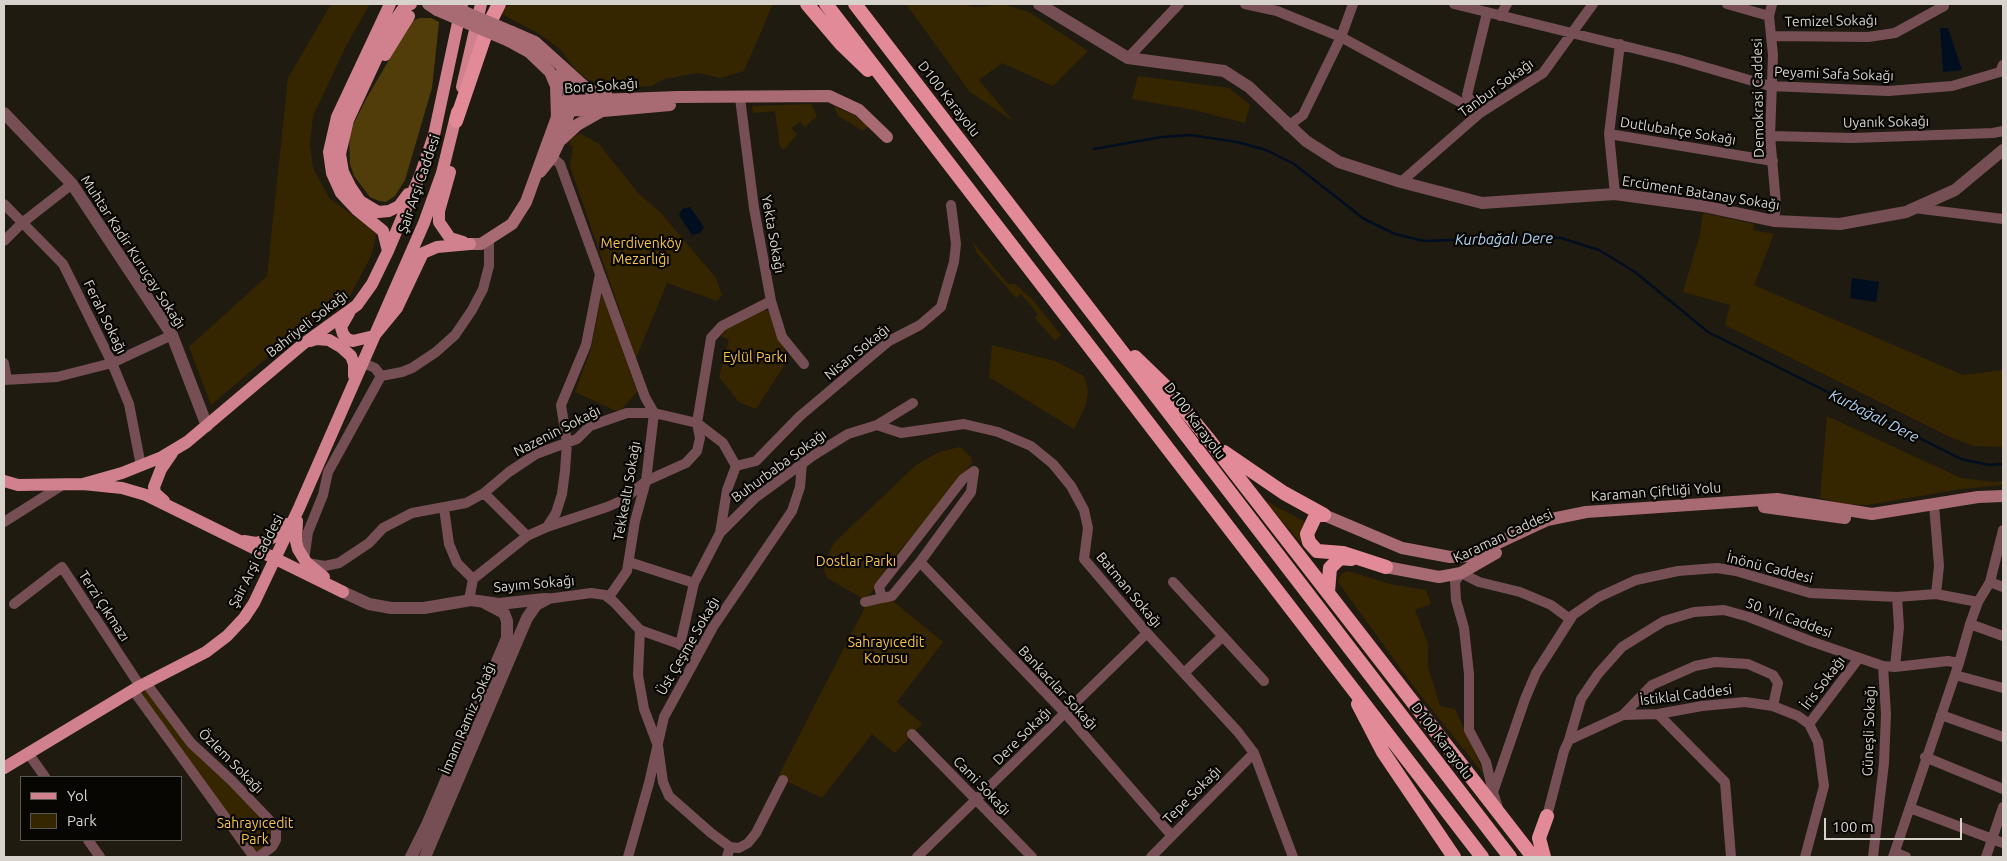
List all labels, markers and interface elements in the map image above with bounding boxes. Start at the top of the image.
street label: Temizel Sokağı [1785,12,1877,30]
street label: Demokrasi Caddesi [1749,38,1767,158]
street label: Tanbur Sokağı [1455,55,1537,121]
street label: D100 Karayolu [914,58,984,140]
street label: Peyami Safa Sokağı [1774,64,1894,84]
street label: Bora Sokağı [564,75,638,97]
street label: Uyanık Sokağı [1843,113,1929,131]
street label: Dutlubahçe Sokağı [1619,114,1737,148]
street label: Şair Arşi Caddesi [394,133,444,235]
street label: Muhtar Kadir Kuruçay Sokağı [77,172,189,332]
street label: Ercüment Batanay Sokağı [1621,172,1781,214]
street label: Yekta Sokağı [758,193,788,275]
water label: Kurbağalı Dere [1455,229,1553,249]
park label: Merdivenköy Mezarlığı [601,235,681,268]
street label: Ferah Sokağı [80,277,130,357]
street label: Bahriyeli Sokağı [263,287,351,361]
street label: Nisan Sokağı [821,321,893,383]
park label: Eylül Parkı [723,349,787,365]
street label: D100 Karayolu [1161,379,1229,463]
water label: Kurbağalı Dere [1826,386,1922,446]
street label: Nazenin Sokağı [511,402,603,460]
street label: Buhurbaba Sokağı [728,426,830,506]
street label: Tekkealtı Sokağı [610,440,644,542]
street label: Karaman Çiftliği Yolu [1590,479,1722,505]
street label: Karaman Caddesi [1450,506,1556,566]
street label: Şair Arşi Caddesi [225,511,287,611]
street label: Batman Sokağı [1093,549,1165,631]
street label: İnönü Caddesi [1725,549,1815,587]
park label: Dostlar Parkı [816,553,896,569]
street label: Terzi Çıkmazı [75,567,133,645]
street label: Sayım Sokağı [493,572,575,596]
street label: Üst Çeşme Sokağı [653,594,723,698]
street label: 50. Yıl Caddesi [1743,595,1835,641]
park label: Sahrayıcedit Korusu [848,634,924,666]
street label: Bankacılar Sokağı [1015,642,1101,734]
street label: İris Sokağı [1797,653,1849,713]
street label: İmam Ramiz Sokağı [437,659,499,777]
street label: İstiklal Caddesi [1639,681,1733,709]
street label: Güneşli Sokağı [1859,685,1879,777]
street label: D100 Karayolu [1408,699,1476,783]
street label: Dere Sokağı [990,704,1054,768]
street label: Özlem Sokağı [195,725,267,797]
street label: Cami Sokağı [950,753,1014,819]
street label: Tepe Sokağı [1159,762,1225,828]
legend [20,776,182,841]
text: Yol [67,787,88,804]
scale bar [1827,808,1964,840]
text: Park [67,812,97,829]
park label: Sahrayıcedit Park [217,815,293,848]
text: 100 m [1832,818,1874,835]

